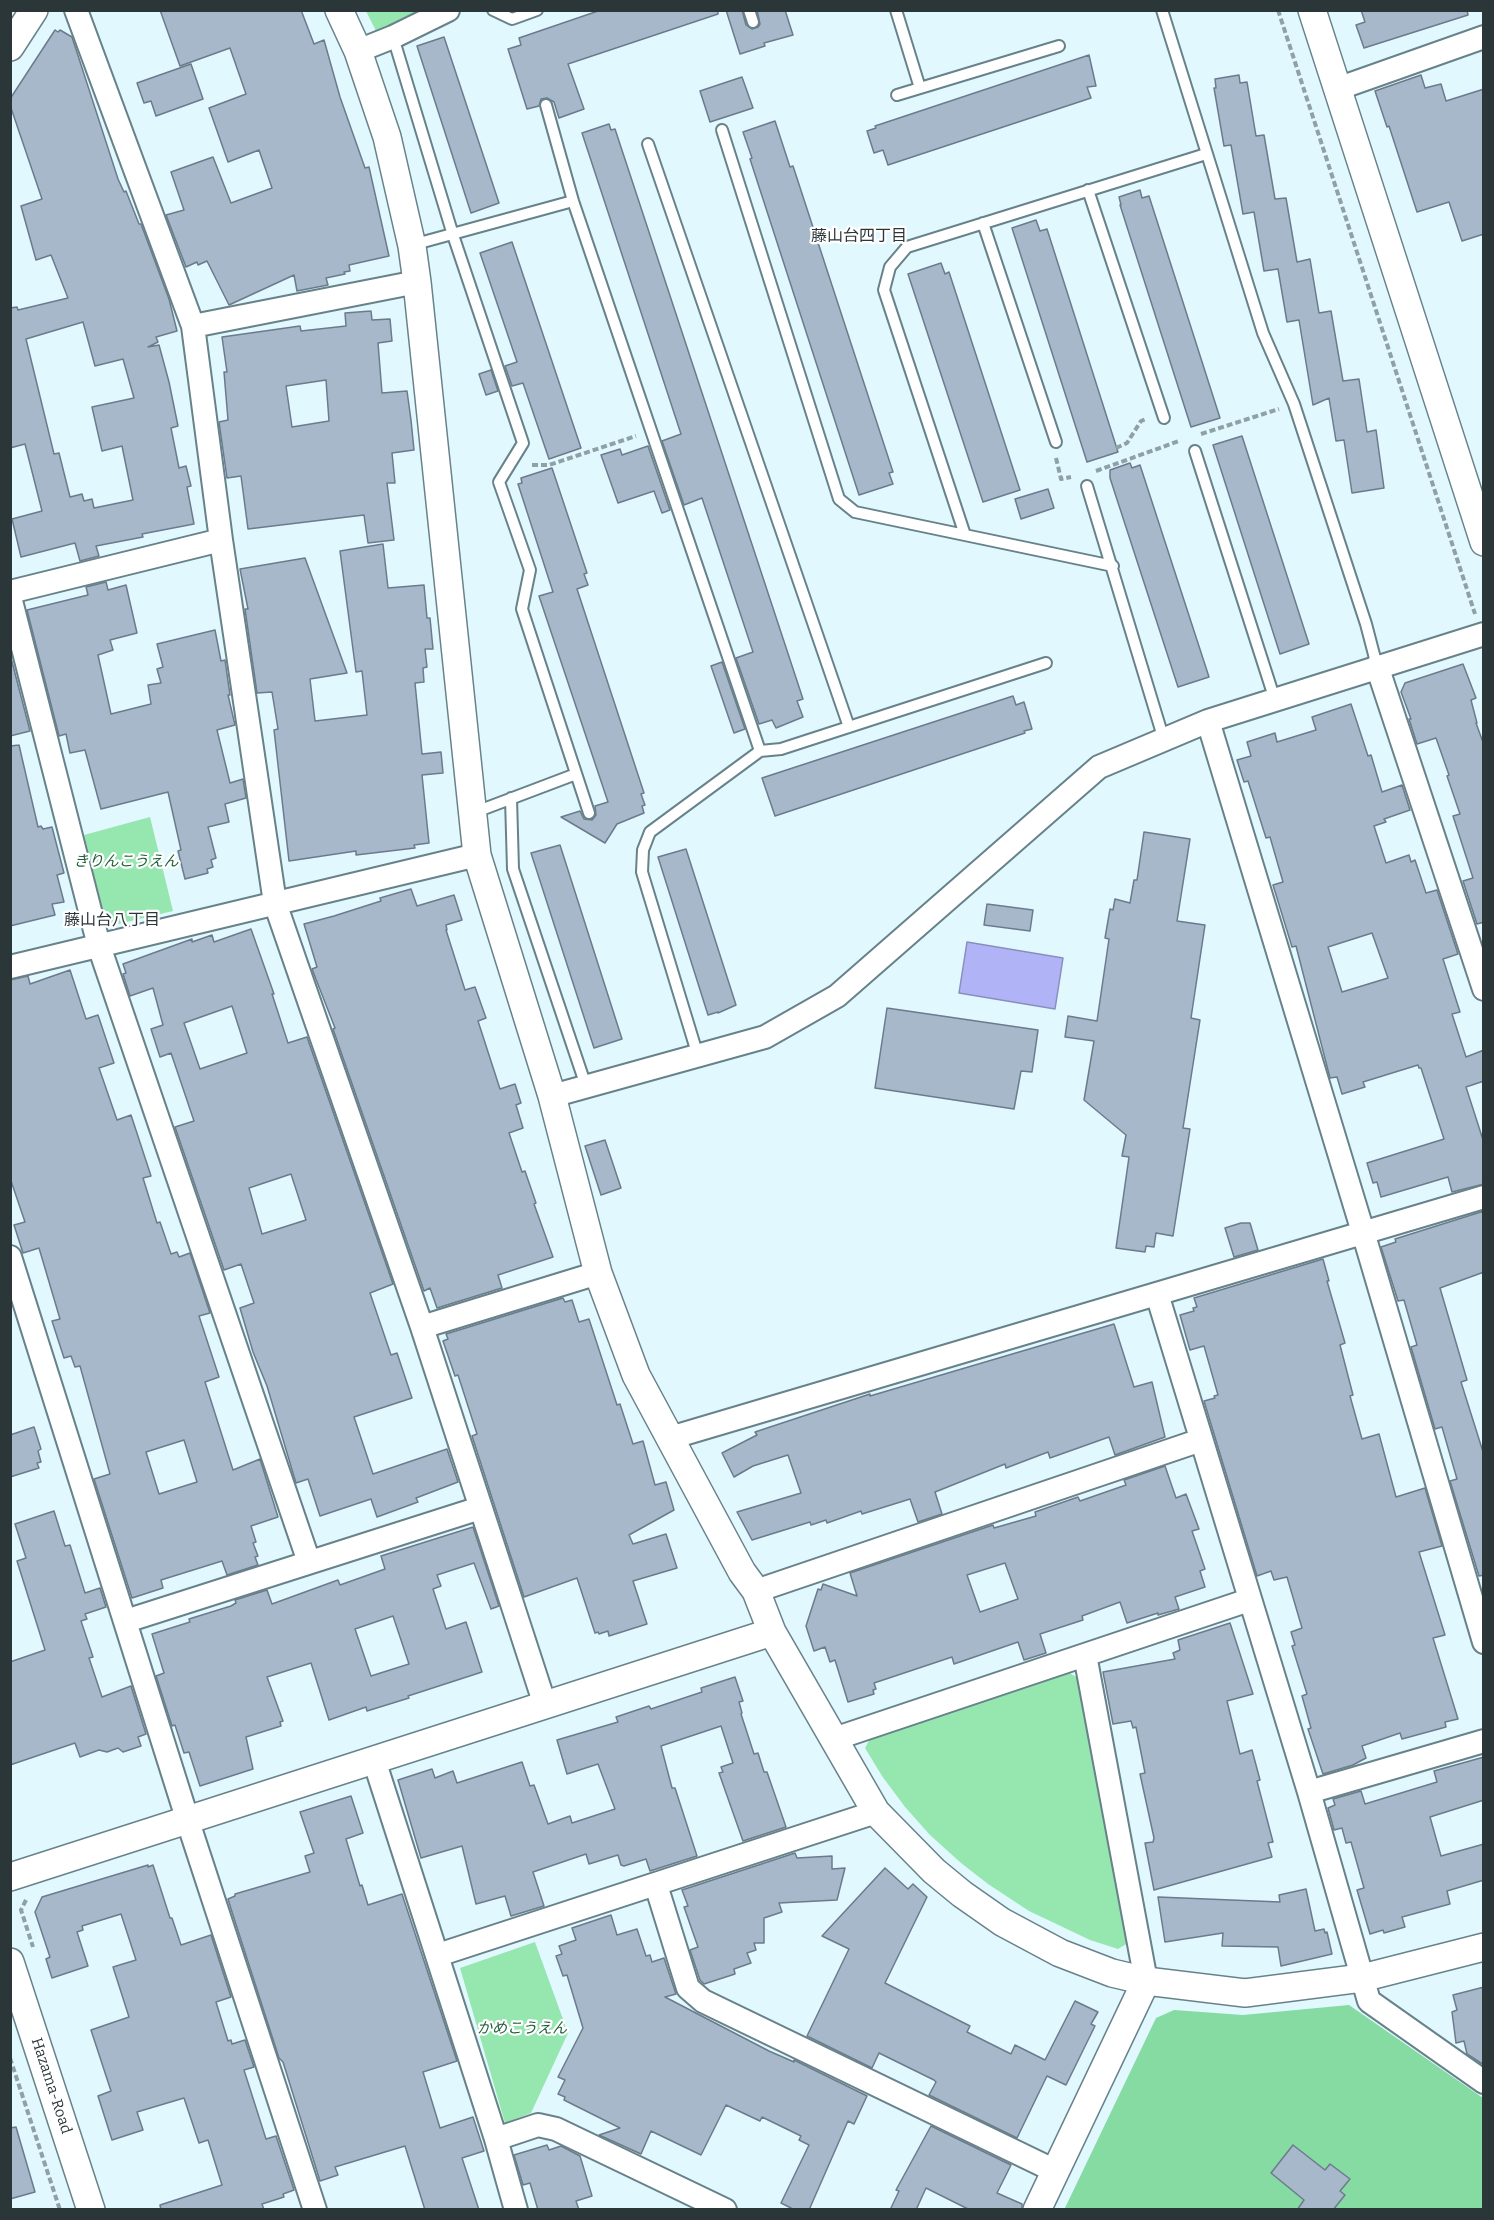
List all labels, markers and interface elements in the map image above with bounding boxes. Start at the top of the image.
district label: 藤山台四丁目 [811,227,907,247]
park label: きりんこうえん [74,853,178,871]
district label: 藤山台八丁目 [64,911,160,931]
park label: かめこうえん [477,2020,567,2038]
street label: Hazama-Road [27,2036,75,2136]

